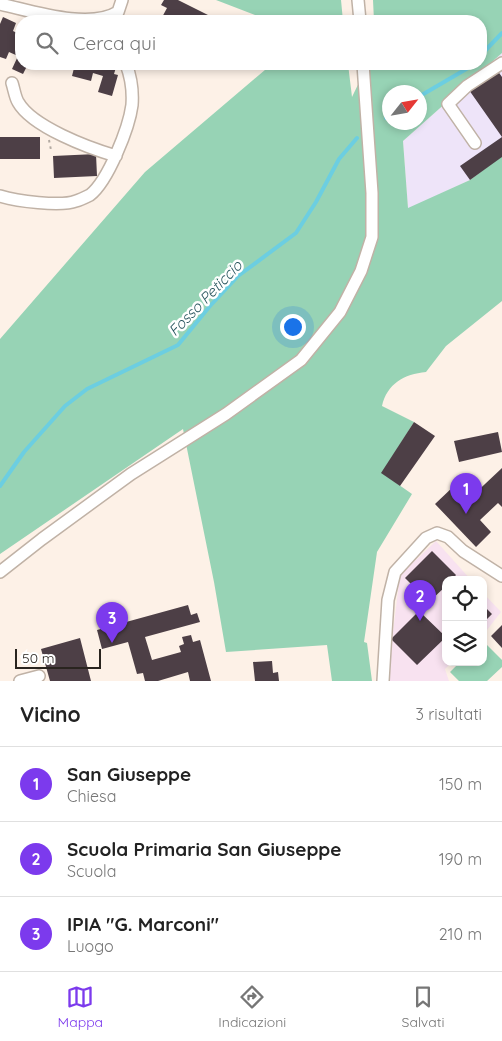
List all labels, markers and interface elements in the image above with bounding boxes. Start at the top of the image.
search box [15,15,487,70]
icon: search [33,29,61,57]
text: Cerca qui [73,31,156,55]
north arrow [382,85,427,130]
water label: Fosso Peticcio [164,256,246,340]
your location [280,314,306,340]
pin: 1 [450,473,482,514]
map controls [442,576,487,666]
button: locate [442,576,487,621]
pin: 2 [404,580,436,621]
pin: 3 [96,602,128,643]
button: layers [442,621,487,666]
scale bar [15,646,101,669]
text: 50 m [22,649,55,667]
text: Vicino [20,701,81,727]
text: 3 risultati [415,704,482,724]
text: San Giuseppe [67,762,191,786]
text: 1 [33,774,39,794]
text: 150 m [439,774,482,794]
text: Chiesa [67,786,116,806]
text: Scuola Primaria San Giuseppe [67,837,341,861]
text: 2 [31,849,41,869]
text: 190 m [439,849,482,869]
text: Scuola [67,861,116,881]
text: IPIA "G. Marconi" [67,912,219,936]
text: 3 [32,924,40,944]
text: 210 m [439,924,482,944]
text: Luogo [67,936,114,956]
tab: Mappa [58,983,103,1031]
tab: Indicazioni [218,983,286,1031]
tab: Salvati [402,983,444,1031]

